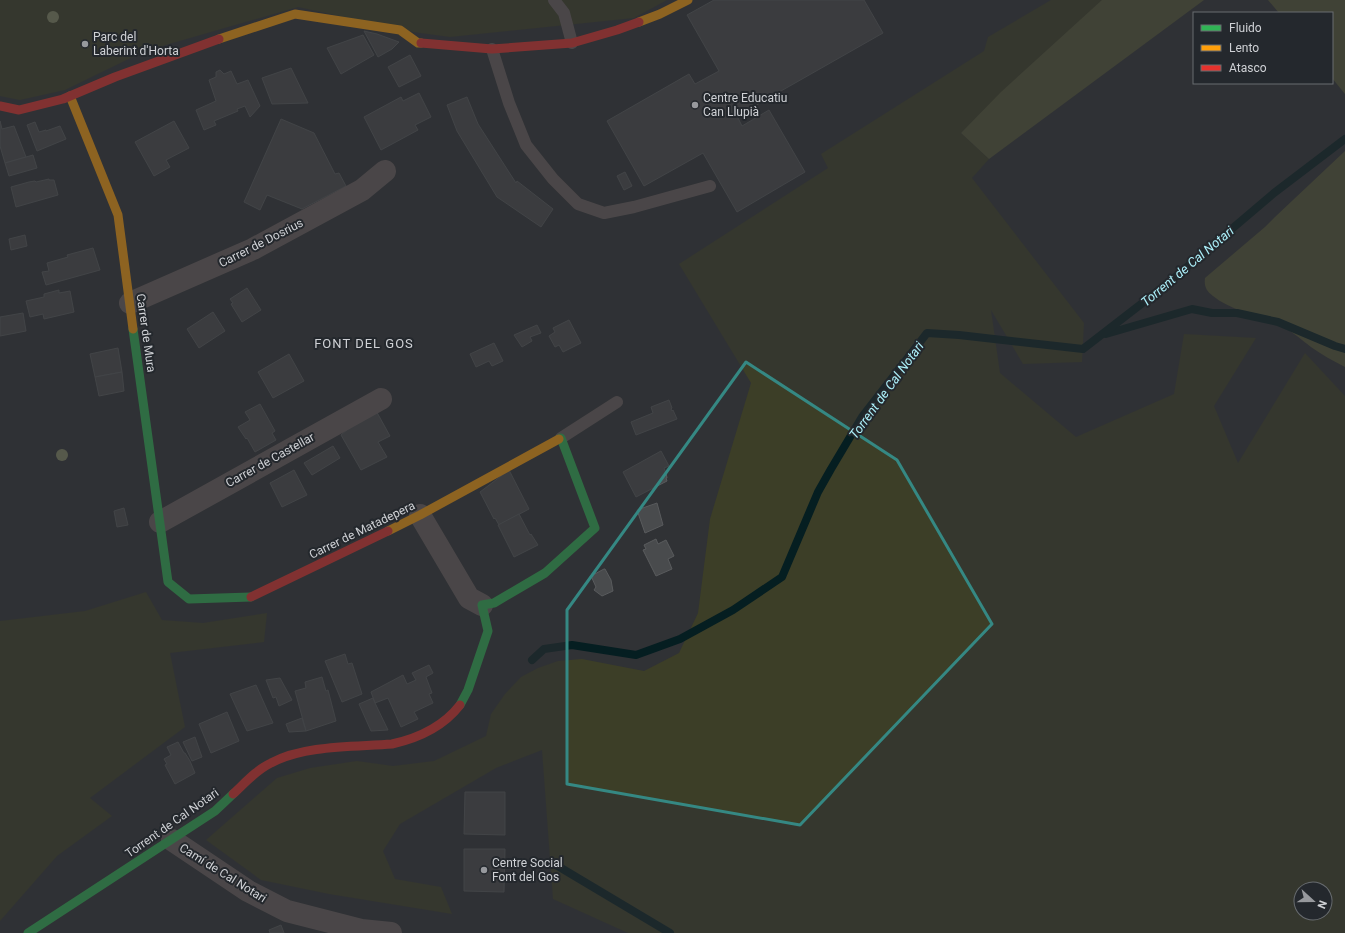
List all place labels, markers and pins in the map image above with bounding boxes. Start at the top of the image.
place label: Parc del Laberint d'Horta [93,30,179,58]
marker: Parc del Laberint d'Horta [80,39,90,49]
place label: Centre Educatiu Can Llupià [703,91,787,119]
marker: Centre Educatiu Can Llupià [690,100,700,110]
place label: Centre Social Font del Gos [492,856,563,884]
marker: Centre Social Font del Gos [479,865,489,875]

